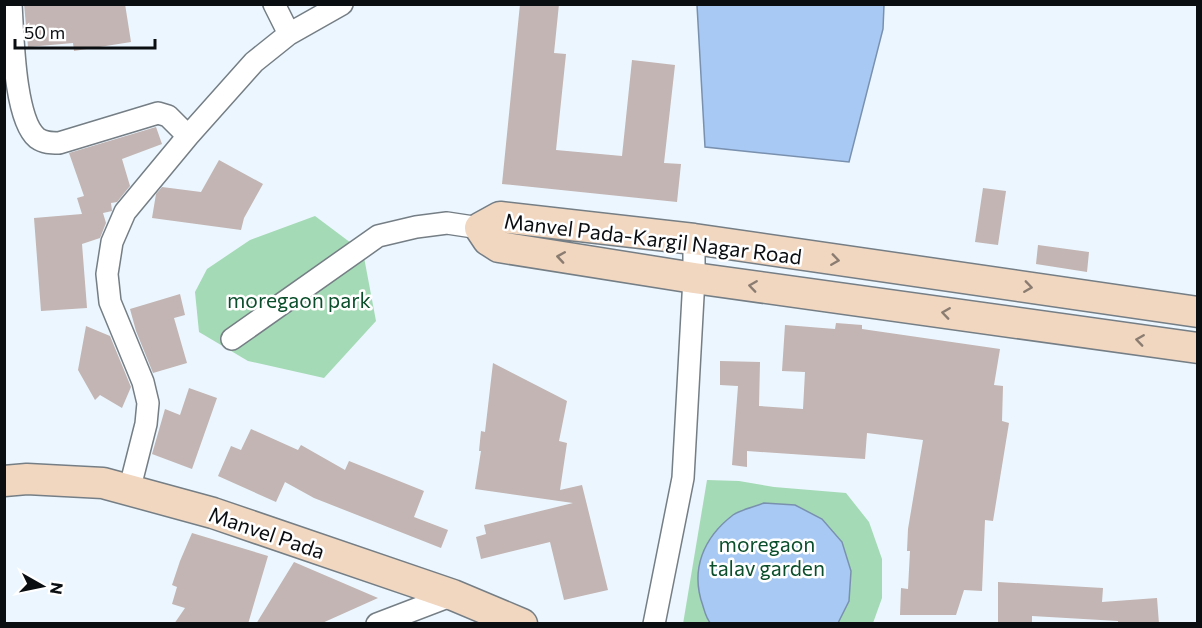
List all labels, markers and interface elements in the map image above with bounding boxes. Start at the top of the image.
scale bar [15,12,154,50]
text: 50 m [24,21,65,43]
street label: Manvel Pada-Kargil Nagar Road [503,207,803,269]
one-way arrow [556,251,565,263]
one-way arrow [830,253,839,265]
one-way arrow [749,281,758,293]
one-way arrow [1023,281,1032,293]
park label: moregaon park [227,287,371,312]
one-way arrow [942,308,951,320]
one-way arrow [1135,335,1144,347]
street label: Manvel Pada [206,501,328,563]
park label: moregaon talav garden [709,531,825,580]
north arrow [12,556,72,616]
text: N [47,581,68,596]

